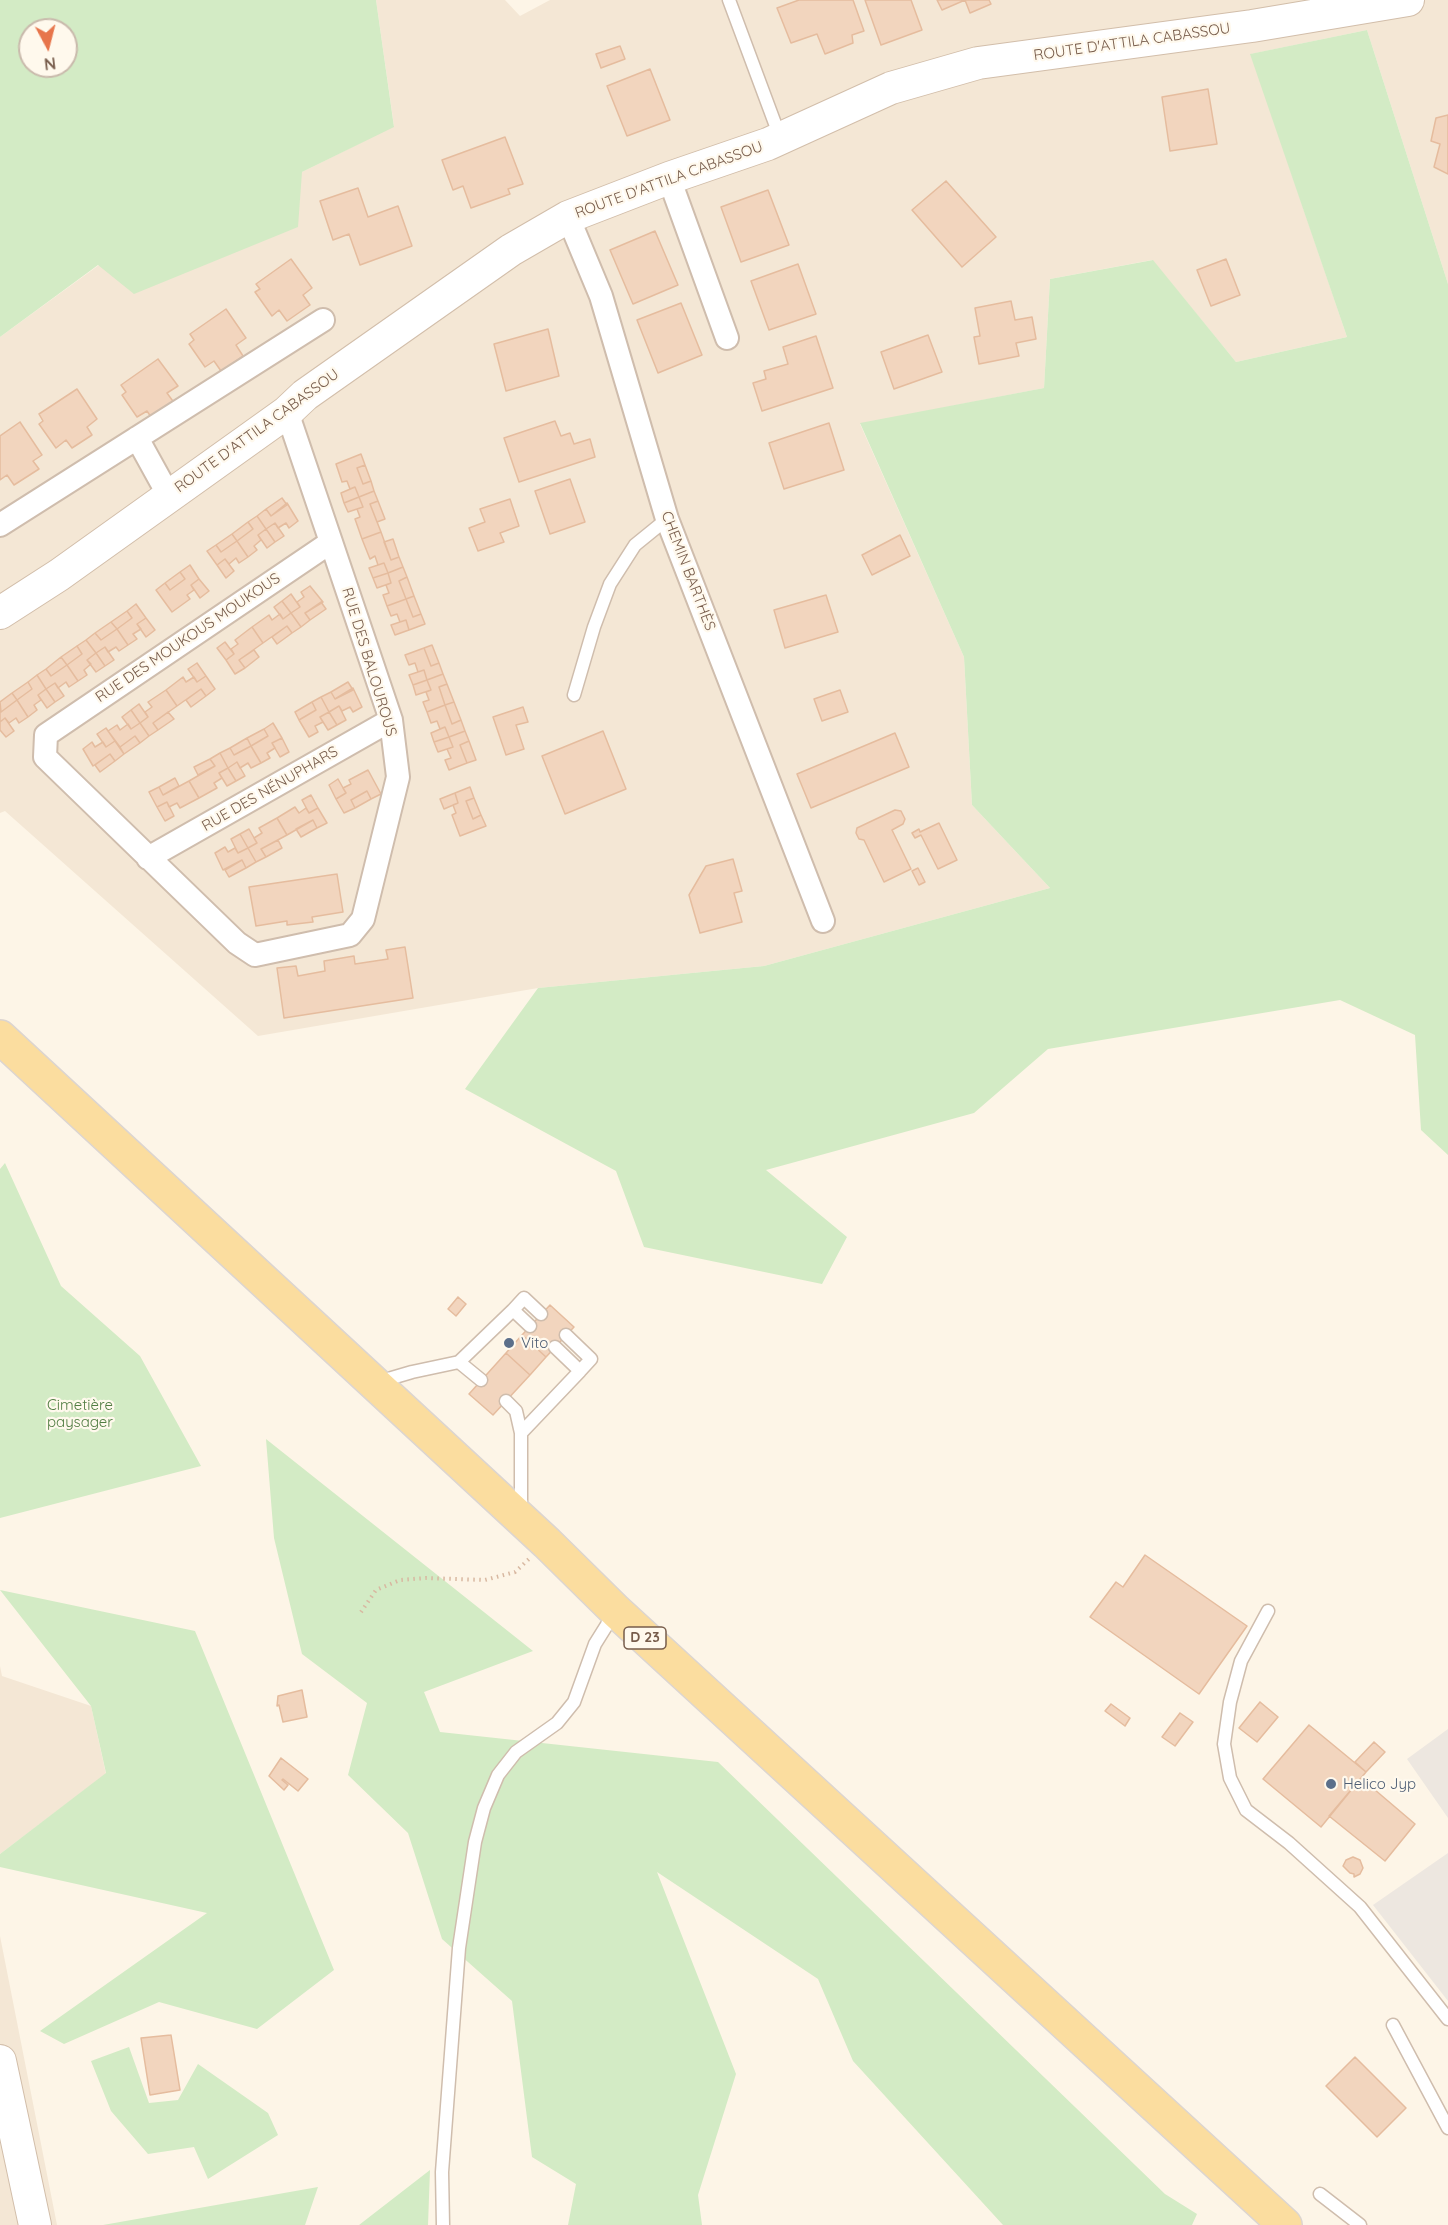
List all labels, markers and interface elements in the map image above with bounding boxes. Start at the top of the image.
north arrow [18,18,78,78]
street label: ROUTE D'ATTILA CABASSOU [1032,19,1232,65]
text: N [43,53,57,75]
street label: ROUTE D'ATTILA CABASSOU [573,138,765,222]
street label: ROUTE D'ATTILA CABASSOU [171,365,343,497]
street label: CHEMIN BARTHÈS [657,509,719,633]
street label: RUE DES MOUKOUS MOUKOUS [92,569,284,707]
street label: RUE DES BALOUROUS [338,585,400,739]
street label: RUE DES NÉNUPHARS [199,743,341,835]
place label: Vito [521,1334,548,1352]
marker: Vito [502,1336,516,1350]
park label: Cimetière paysager [47,1396,113,1431]
road number: D 23 [624,1627,666,1649]
place label: Helico Jyp [1343,1775,1416,1793]
marker: Helico Jyp [1324,1777,1338,1791]

